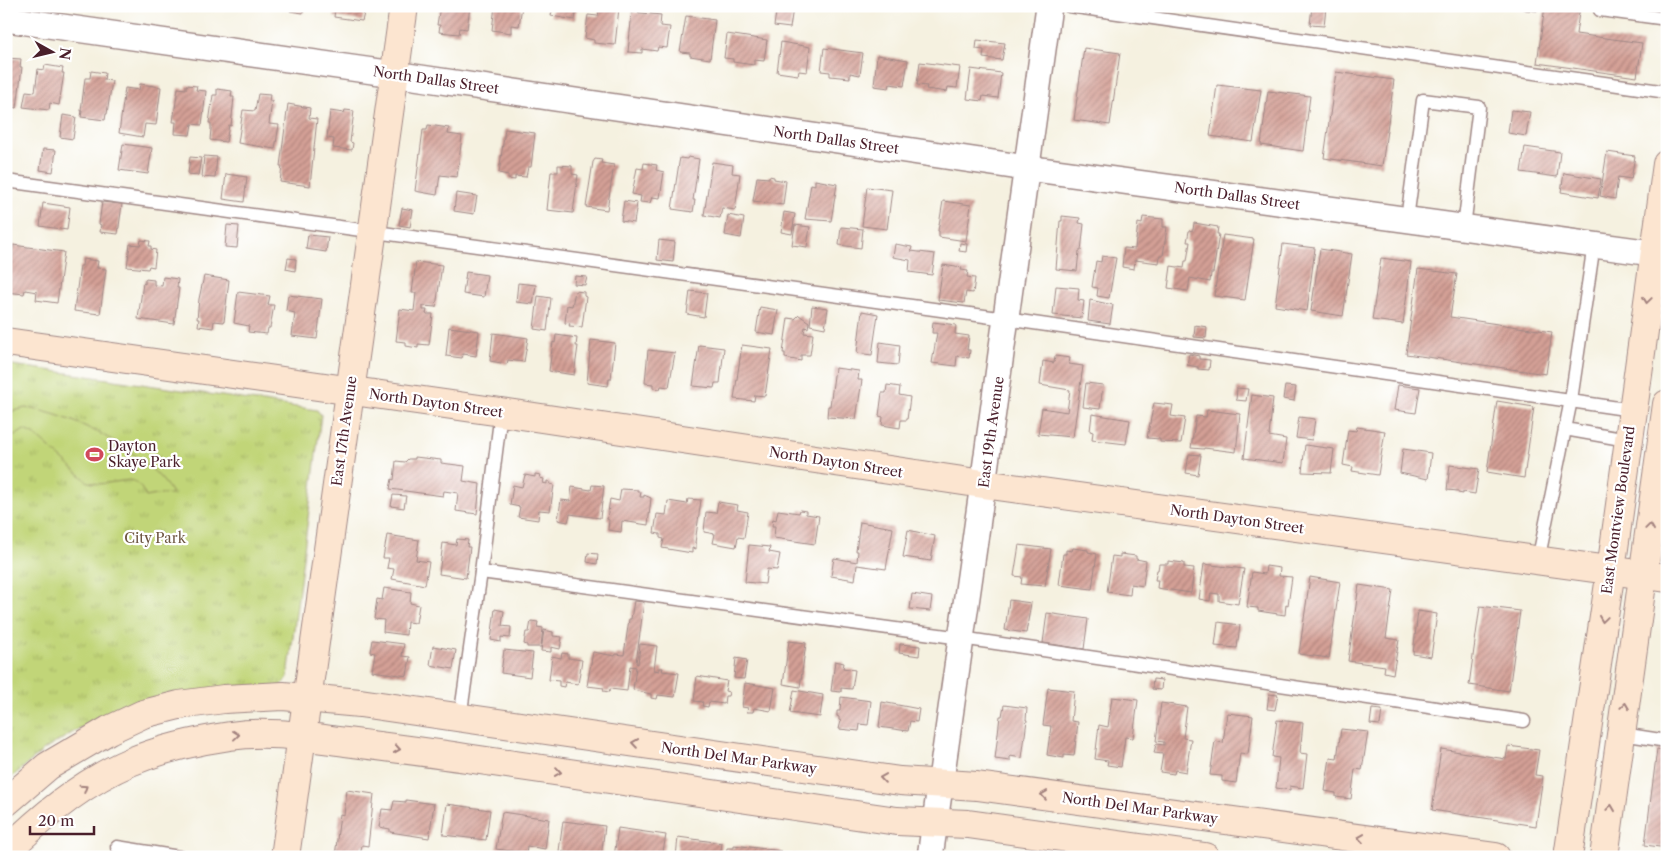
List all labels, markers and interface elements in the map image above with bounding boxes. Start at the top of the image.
north arrow [28,28,78,78]
text: N [55,47,75,61]
street label: North Dallas Street [372,62,500,98]
street label: North Dallas Street [772,122,900,158]
street label: North Dallas Street [1173,178,1301,214]
one-way arrow [1642,297,1653,305]
street label: East 17th Avenue [327,375,361,487]
street label: East 19th Avenue [974,375,1008,489]
street label: North Dayton Street [368,385,504,421]
street label: East Montview Boulevard [1597,424,1639,595]
place label: Dayton Skaye Park [108,437,182,471]
street label: North Dayton Street [768,443,904,481]
sports icon: Dayton Skaye Park [84,444,104,464]
street label: North Dayton Street [1169,501,1305,537]
one-way arrow [1644,522,1655,530]
park label: City Park [124,529,187,547]
one-way arrow [1599,614,1609,623]
one-way arrow [1620,701,1630,710]
one-way arrow [232,730,240,741]
one-way arrow [631,738,639,749]
street label: North Del Mar Parkway [660,738,818,778]
one-way arrow [393,743,402,753]
one-way arrow [554,766,563,776]
one-way arrow [879,774,887,784]
one-way arrow [78,785,88,794]
street label: North Del Mar Parkway [1061,788,1219,828]
one-way arrow [1040,790,1048,801]
scale bar [30,803,94,835]
one-way arrow [1605,804,1616,812]
text: 20 m [38,811,74,830]
one-way arrow [1357,833,1365,844]

